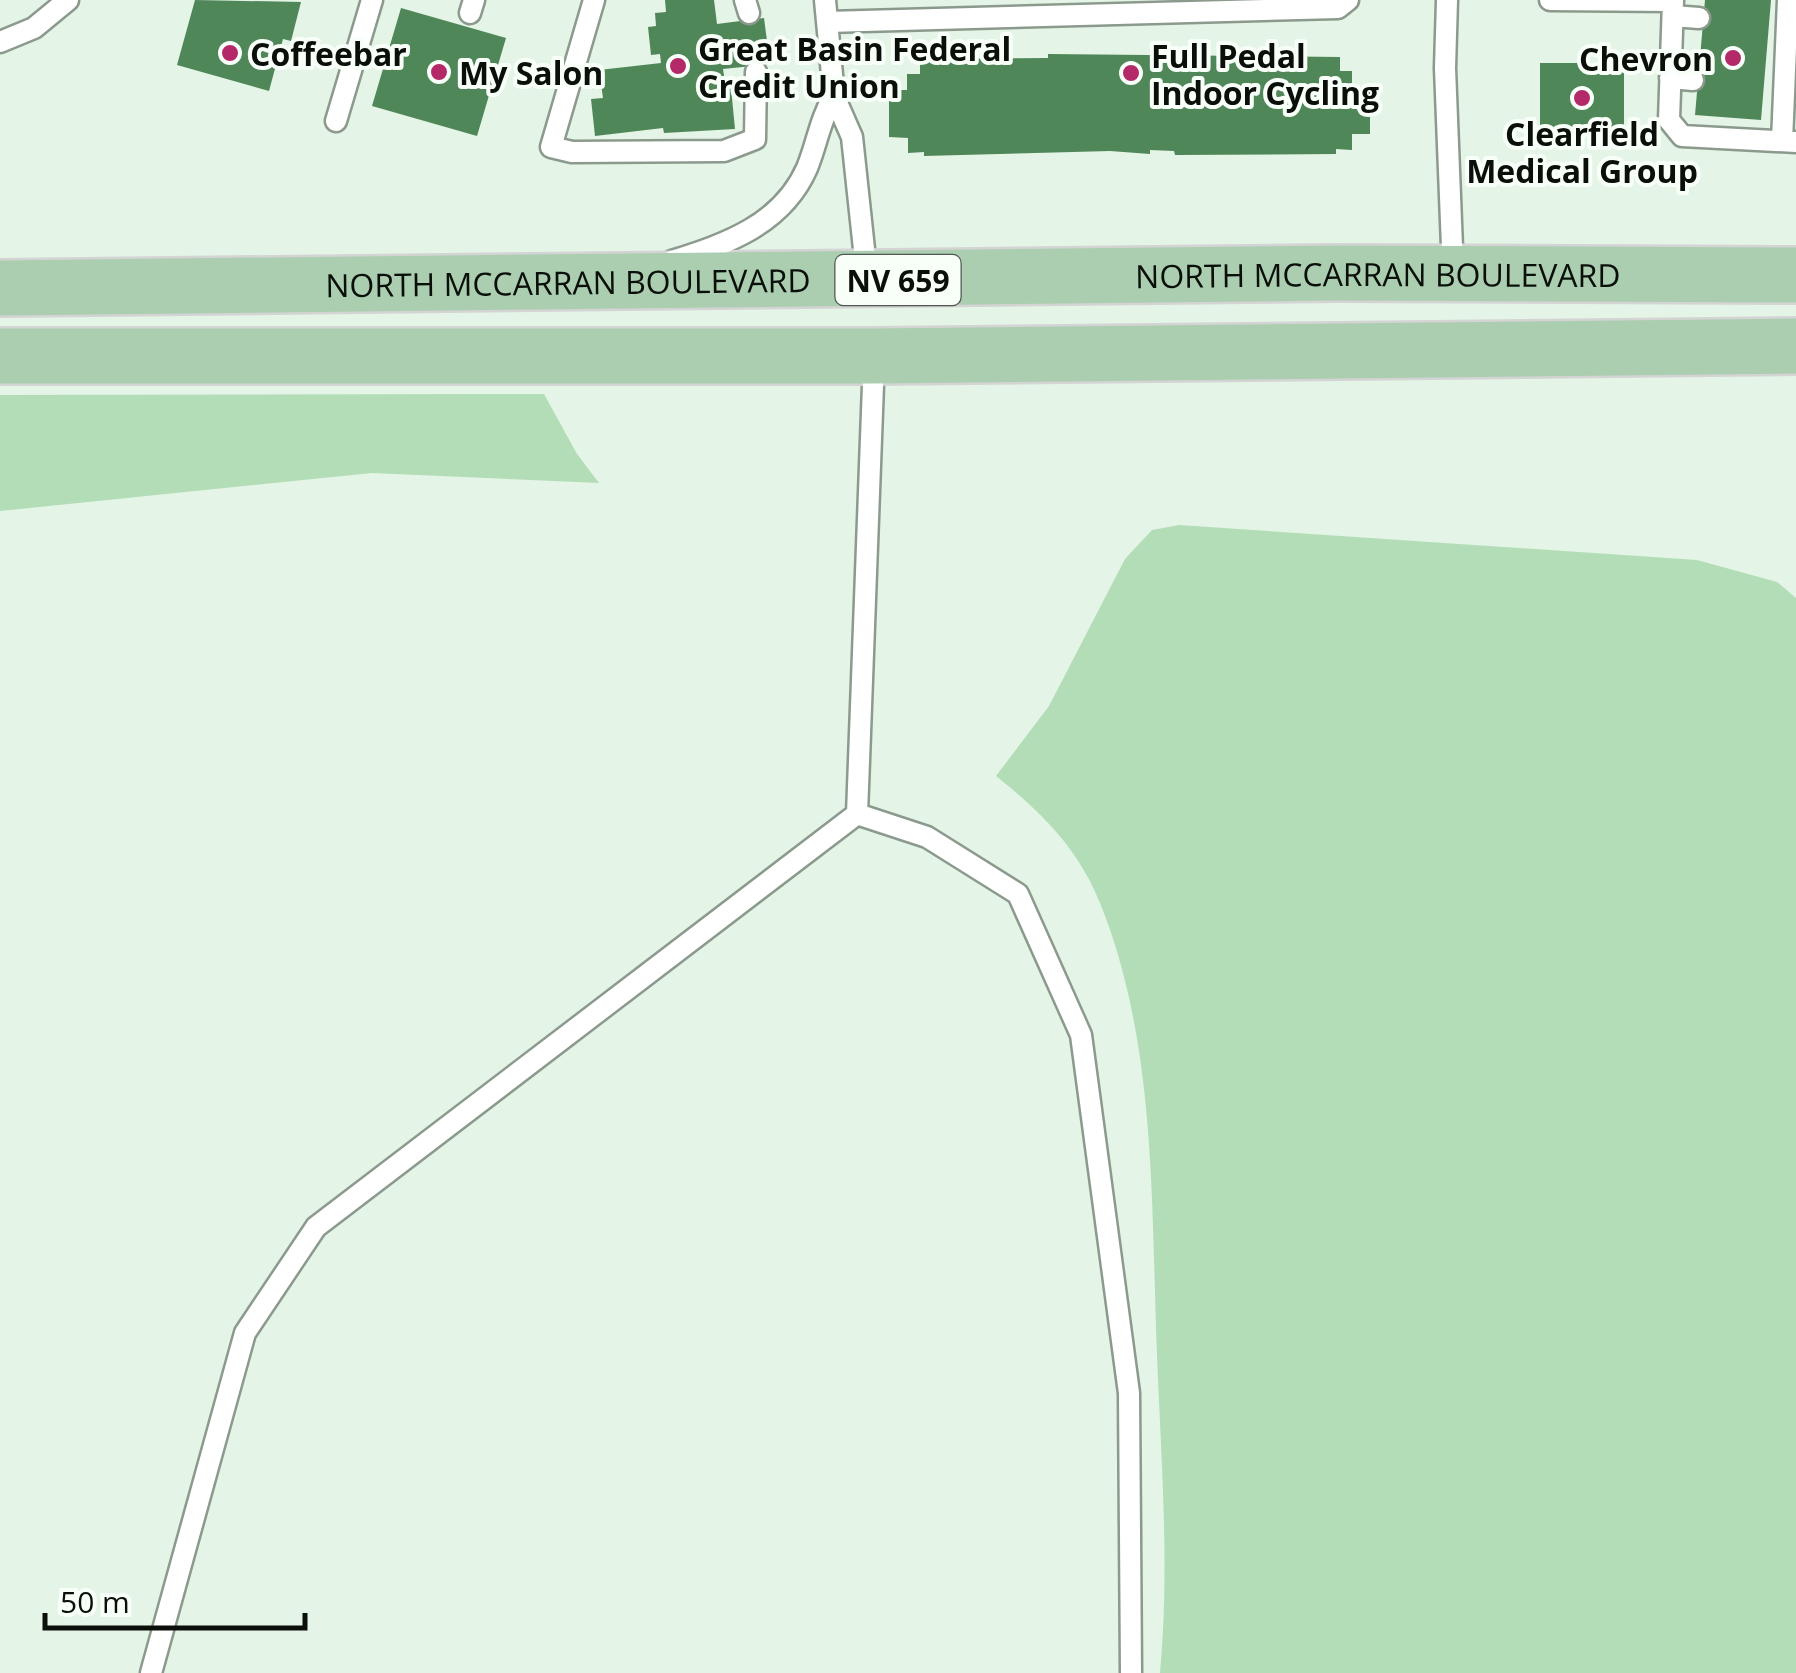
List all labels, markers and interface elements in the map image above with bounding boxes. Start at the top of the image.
place label: Great Basin Federal Credit Union [698,27,1011,107]
place label: Coffeebar [250,32,407,75]
place label: Full Pedal Indoor Cycling [1151,34,1379,114]
place label: Chevron [1579,37,1713,80]
marker: Coffeebar [219,42,241,64]
marker: Chevron [1722,47,1744,69]
place label: My Salon [459,51,603,94]
marker: Great Basin Federal Credit Union [667,55,689,77]
marker: My Salon [428,61,450,83]
marker: Full Pedal Indoor Cycling [1120,62,1142,84]
marker: Clearfield Medical Group [1571,87,1593,109]
place label: Clearfield Medical Group [1466,112,1698,192]
street label: NORTH MCCARRAN BOULEVARD [1135,251,1621,297]
road number: NV 659 [836,255,960,305]
street label: NORTH MCCARRAN BOULEVARD [325,257,811,306]
scale bar [45,1568,305,1630]
text: 50 m [60,1581,130,1622]

